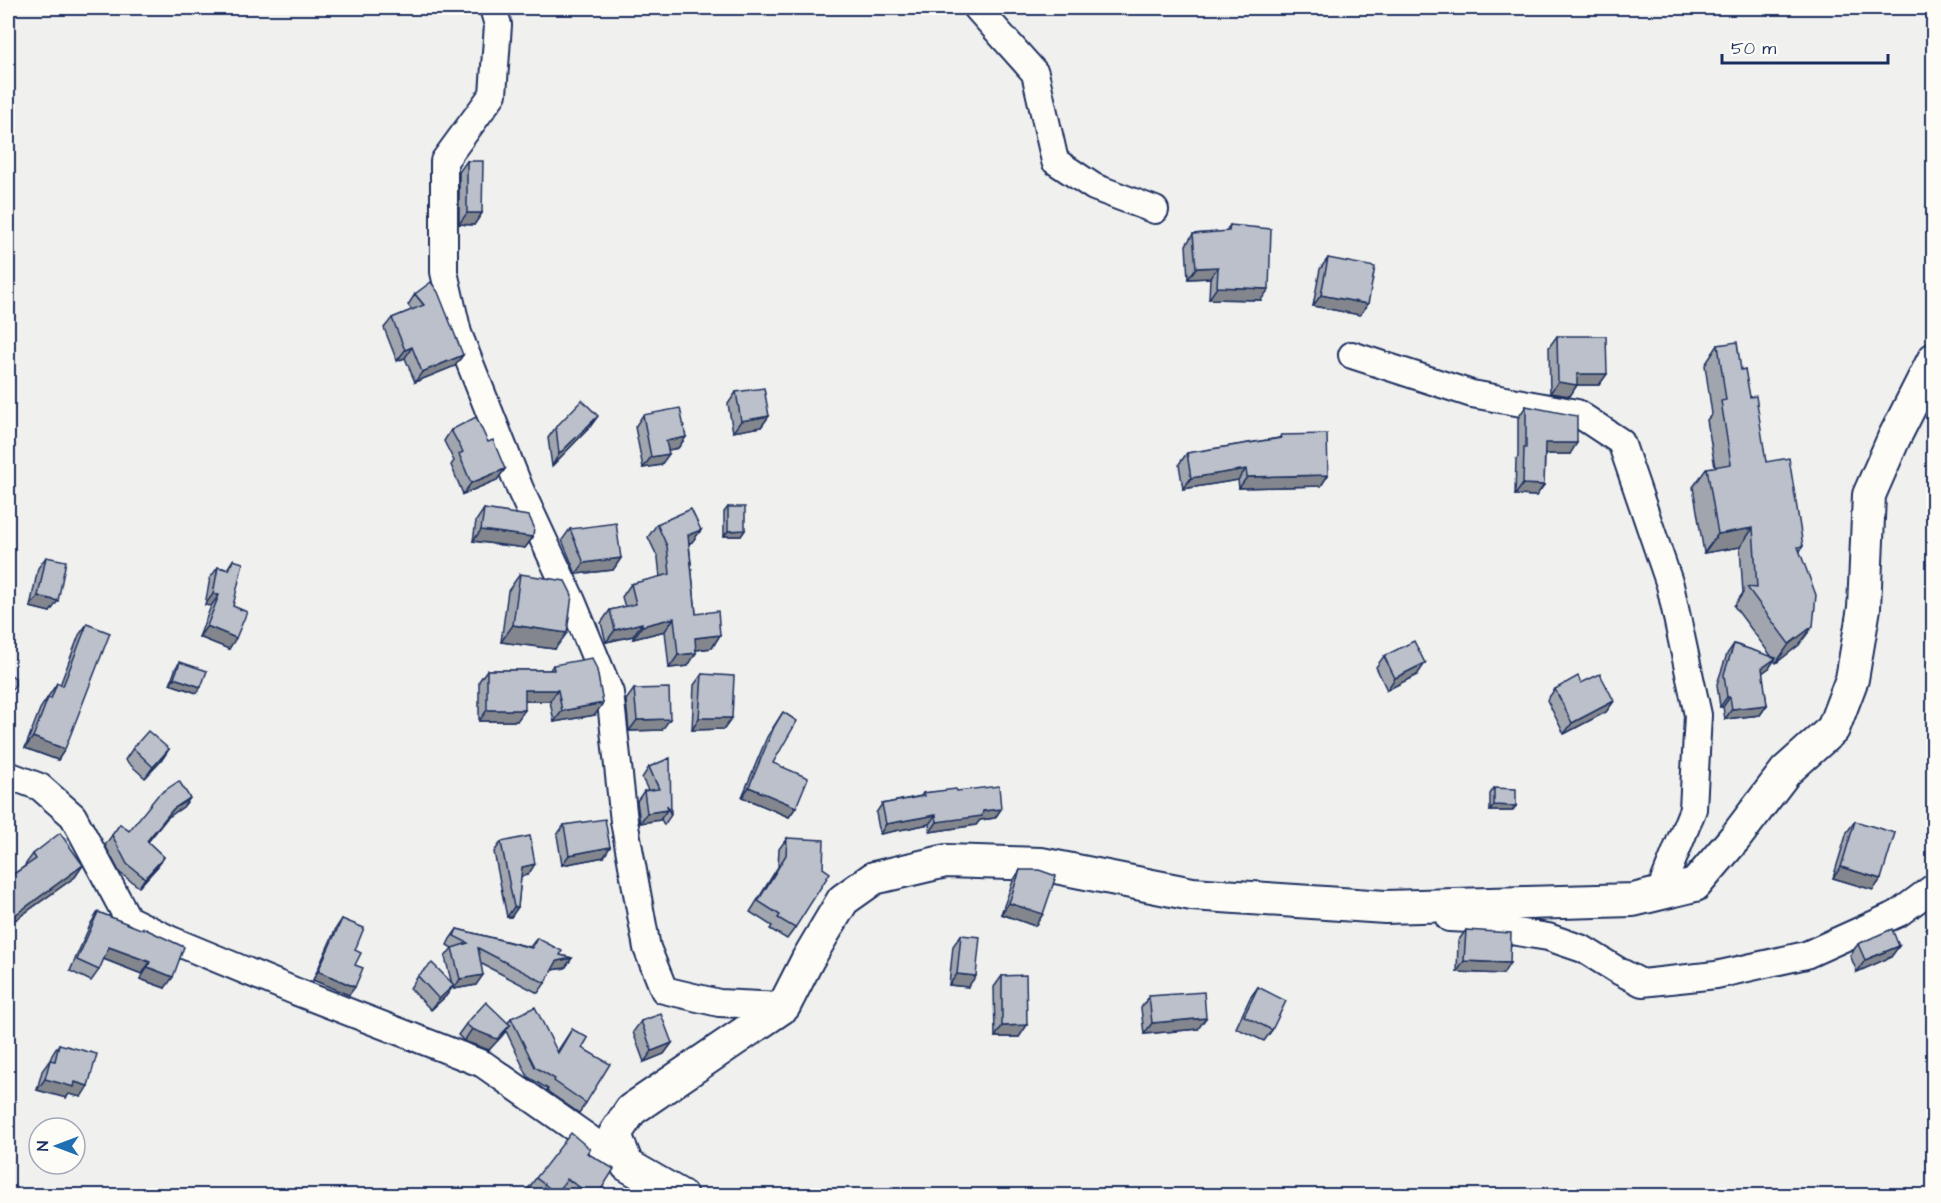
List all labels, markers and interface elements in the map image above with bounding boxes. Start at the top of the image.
scale bar [1722,27,1888,65]
text: 50 m [1731,36,1776,61]
north arrow [27,1116,87,1176]
text: N [32,1141,54,1151]

